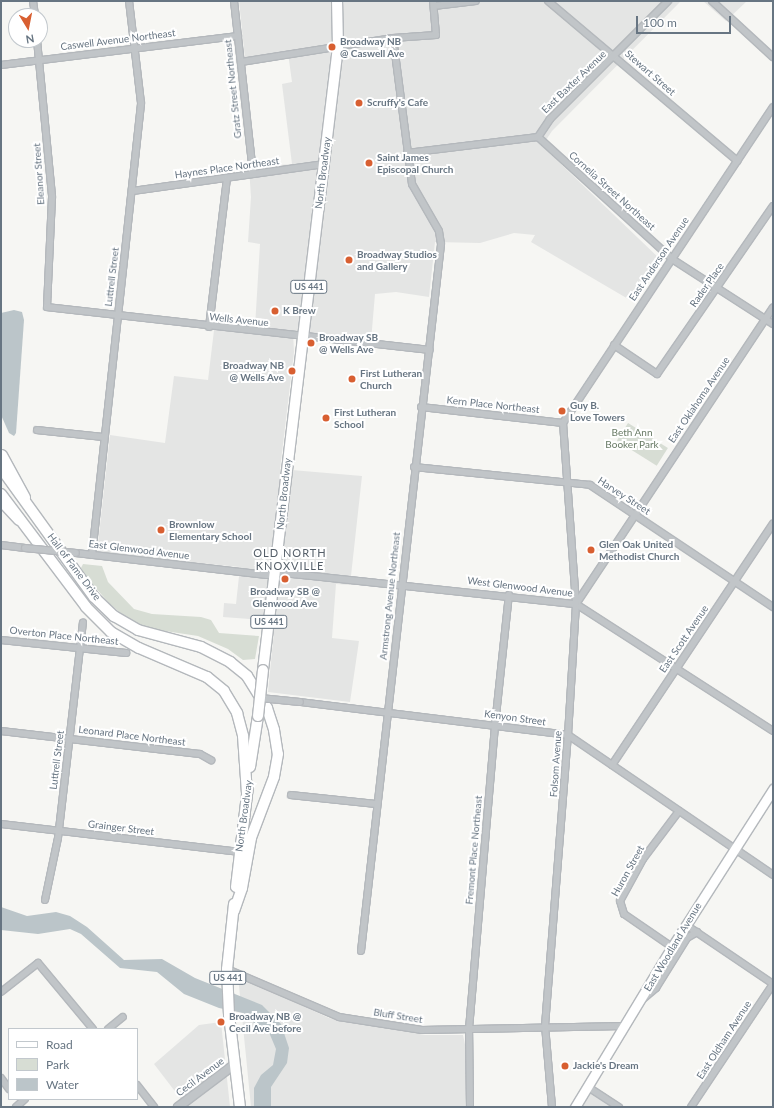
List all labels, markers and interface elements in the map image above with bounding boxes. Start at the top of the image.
north arrow [8,8,48,48]
scale bar [638,8,733,34]
text: 100 m [643,15,677,30]
street label: Caswell Avenue Northeast [60,27,176,53]
text: N [25,32,35,46]
place label: Broadway NB @ Caswell Ave [340,35,405,58]
street label: Gratz Street Northeast [222,39,244,139]
marker: Broadway NB @ Caswell Ave [327,42,337,52]
street label: East Baxter Avenue [539,48,609,116]
street label: Stewart Street [622,48,678,98]
place label: Scruffy's Cafe [367,97,428,109]
marker: Scruffy's Cafe [354,98,364,108]
street label: North Broadway [313,136,333,210]
street label: Eleanor Street [31,143,47,205]
street label: Cornelia Street Northeast [566,149,658,233]
place label: Saint James Episcopal Church [377,151,453,174]
street label: Haynes Place Northeast [174,155,280,181]
marker: Saint James Episcopal Church [364,158,374,168]
street label: East Anderson Avenue [626,215,692,303]
street label: Luttrell Street [102,247,122,307]
place label: Broadway Studios and Gallery [357,248,437,272]
marker: Broadway Studios and Gallery [344,255,354,265]
street label: Rader Place [687,260,727,310]
road number: US 441 [290,280,328,294]
place label: K Brew [283,305,316,317]
marker: K Brew [270,306,280,316]
street label: Wells Avenue [209,311,269,329]
place label: Broadway SB @ Wells Ave [319,331,378,354]
marker: Broadway SB @ Wells Ave [306,338,316,348]
street label: East Oklahoma Avenue [666,355,732,445]
place label: Broadway NB @ Wells Ave [223,359,284,382]
marker: Broadway NB @ Wells Ave [287,366,297,376]
place label: First Lutheran Church [360,367,422,390]
marker: First Lutheran Church [347,374,357,384]
street label: Kern Place Northeast [446,394,540,416]
place label: Guy B. Love Towers [570,399,625,422]
place label: First Lutheran School [334,406,396,430]
marker: Guy B. Love Towers [557,406,567,416]
marker: First Lutheran School [321,413,331,423]
park label: Beth Ann Booker Park [605,426,659,450]
street label: North Broadway [274,457,294,531]
street label: Harvey Street [595,475,653,517]
place label: Brownlow Elementary School [169,518,252,542]
marker: Brownlow Elementary School [156,525,166,535]
street label: Hall of Fame Drive [45,531,103,603]
street label: Armstrong Avenue Northeast [377,531,403,661]
street label: East Glenwood Avenue [88,538,190,562]
place label: Glen Oak United Methodist Church [599,538,679,562]
marker: Glen Oak United Methodist Church [586,545,596,555]
district label: OLD NORTH KNOXVILLE [253,547,327,573]
marker: Broadway SB @ Glenwood Ave [280,574,290,584]
street label: West Glenwood Avenue [466,575,574,599]
place label: Broadway SB @ Glenwood Ave [250,585,320,608]
street label: East Scott Avenue [657,603,711,675]
road number: US 441 [250,615,288,629]
street label: Overton Place Northeast [9,624,119,648]
street label: Kenyon Street [483,708,547,728]
street label: Leonard Place Northeast [78,723,186,749]
street label: Luttrell Street [47,730,67,790]
street label: Folsom Avenue [548,730,564,798]
street label: North Broadway [233,779,255,853]
street label: Fremont Place Northeast [463,795,485,905]
street label: Grainger Street [87,818,155,838]
street label: Huron Street [609,843,647,899]
street label: East Woodland Avenue [642,900,704,994]
road number: US 441 [209,971,247,985]
street label: East Oldham Avenue [694,998,754,1082]
street label: Bluff Street [372,1006,424,1026]
place label: Broadway NB @ Cecil Ave before [229,1010,302,1034]
marker: Broadway NB @ Cecil Ave before [216,1017,226,1027]
legend [8,1028,138,1100]
text: Road [46,1037,73,1052]
street label: Cecil Avenue [174,1055,226,1099]
text: Park [46,1057,69,1072]
place label: Jackie's Dream [573,1060,639,1072]
marker: Jackie's Dream [560,1061,570,1071]
text: Water [46,1077,79,1092]

